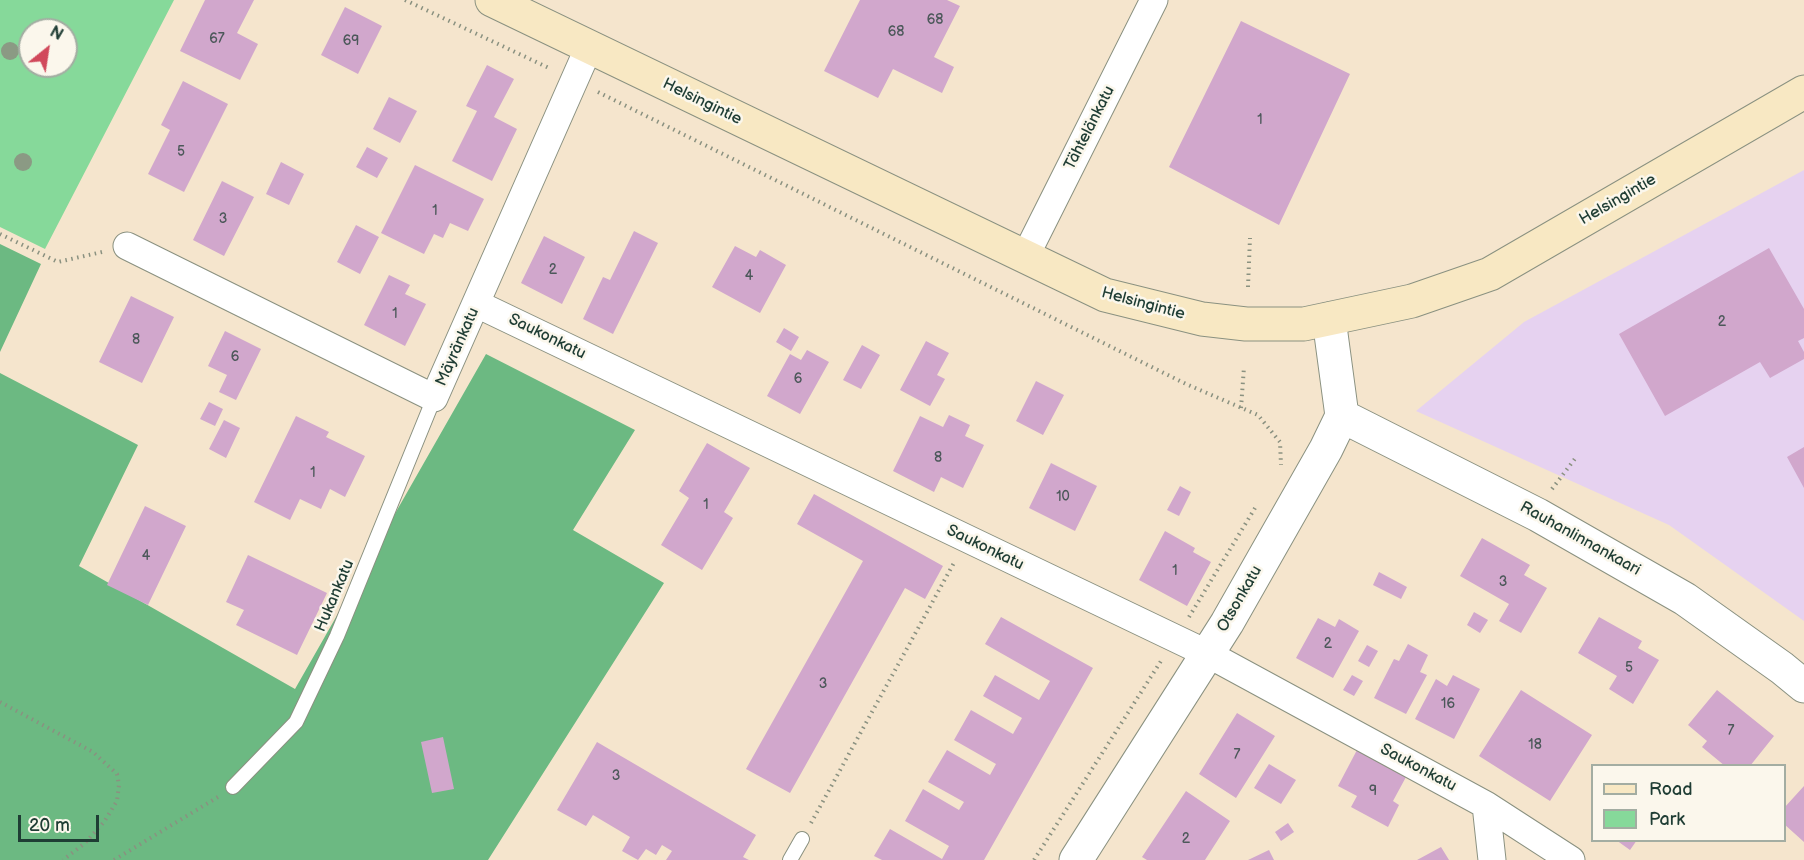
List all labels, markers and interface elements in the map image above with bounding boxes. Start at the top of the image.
house number: 68 [927,12,943,28]
north arrow [18,18,78,78]
text: N [46,22,66,45]
house number: 68 [888,24,904,40]
house number: 67 [209,31,225,47]
house number: 69 [343,33,359,49]
street label: Helsingintie [659,75,745,129]
street label: Tähtelänkatu [1061,83,1119,173]
house number: 1 [1257,112,1263,128]
house number: 5 [177,144,185,160]
street label: Helsingintie [1576,170,1660,230]
house number: 1 [432,203,438,219]
house number: 3 [219,211,227,227]
house number: 2 [549,262,557,278]
house number: 4 [745,268,753,284]
street label: Helsingintie [1099,284,1187,324]
street label: Mäyränkatu [432,305,484,389]
house number: 1 [392,306,398,322]
street label: Saukonkatu [505,310,589,364]
house number: 2 [1718,314,1726,330]
house number: 8 [132,332,140,348]
house number: 6 [231,349,239,365]
house number: 6 [794,371,802,387]
house number: 8 [934,450,942,466]
house number: 1 [310,465,316,481]
house number: 10 [1056,489,1070,505]
house number: 1 [703,497,709,513]
street label: Rauhanlinnankaari [1516,498,1644,580]
street label: Saukonkatu [943,521,1027,575]
house number: 4 [142,548,150,564]
street label: Hukankatu [311,557,359,635]
street label: Otsonkatu [1213,562,1267,636]
house number: 1 [1172,563,1178,579]
house number: 3 [1499,574,1507,590]
house number: 2 [1324,636,1332,652]
house number: 5 [1625,660,1633,676]
house number: 3 [819,676,827,692]
house number: 16 [1441,696,1455,712]
house number: 7 [1728,723,1734,739]
house number: 18 [1528,737,1542,753]
street label: Saukonkatu [1377,740,1459,796]
house number: 7 [1234,747,1240,763]
legend [1591,764,1786,842]
house number: 3 [612,768,620,784]
text: Road [1649,779,1693,800]
house number: 9 [1369,783,1377,799]
scale bar [21,803,102,841]
text: Park [1649,809,1685,830]
text: 20 m [29,815,70,836]
house number: 2 [1182,831,1190,847]

